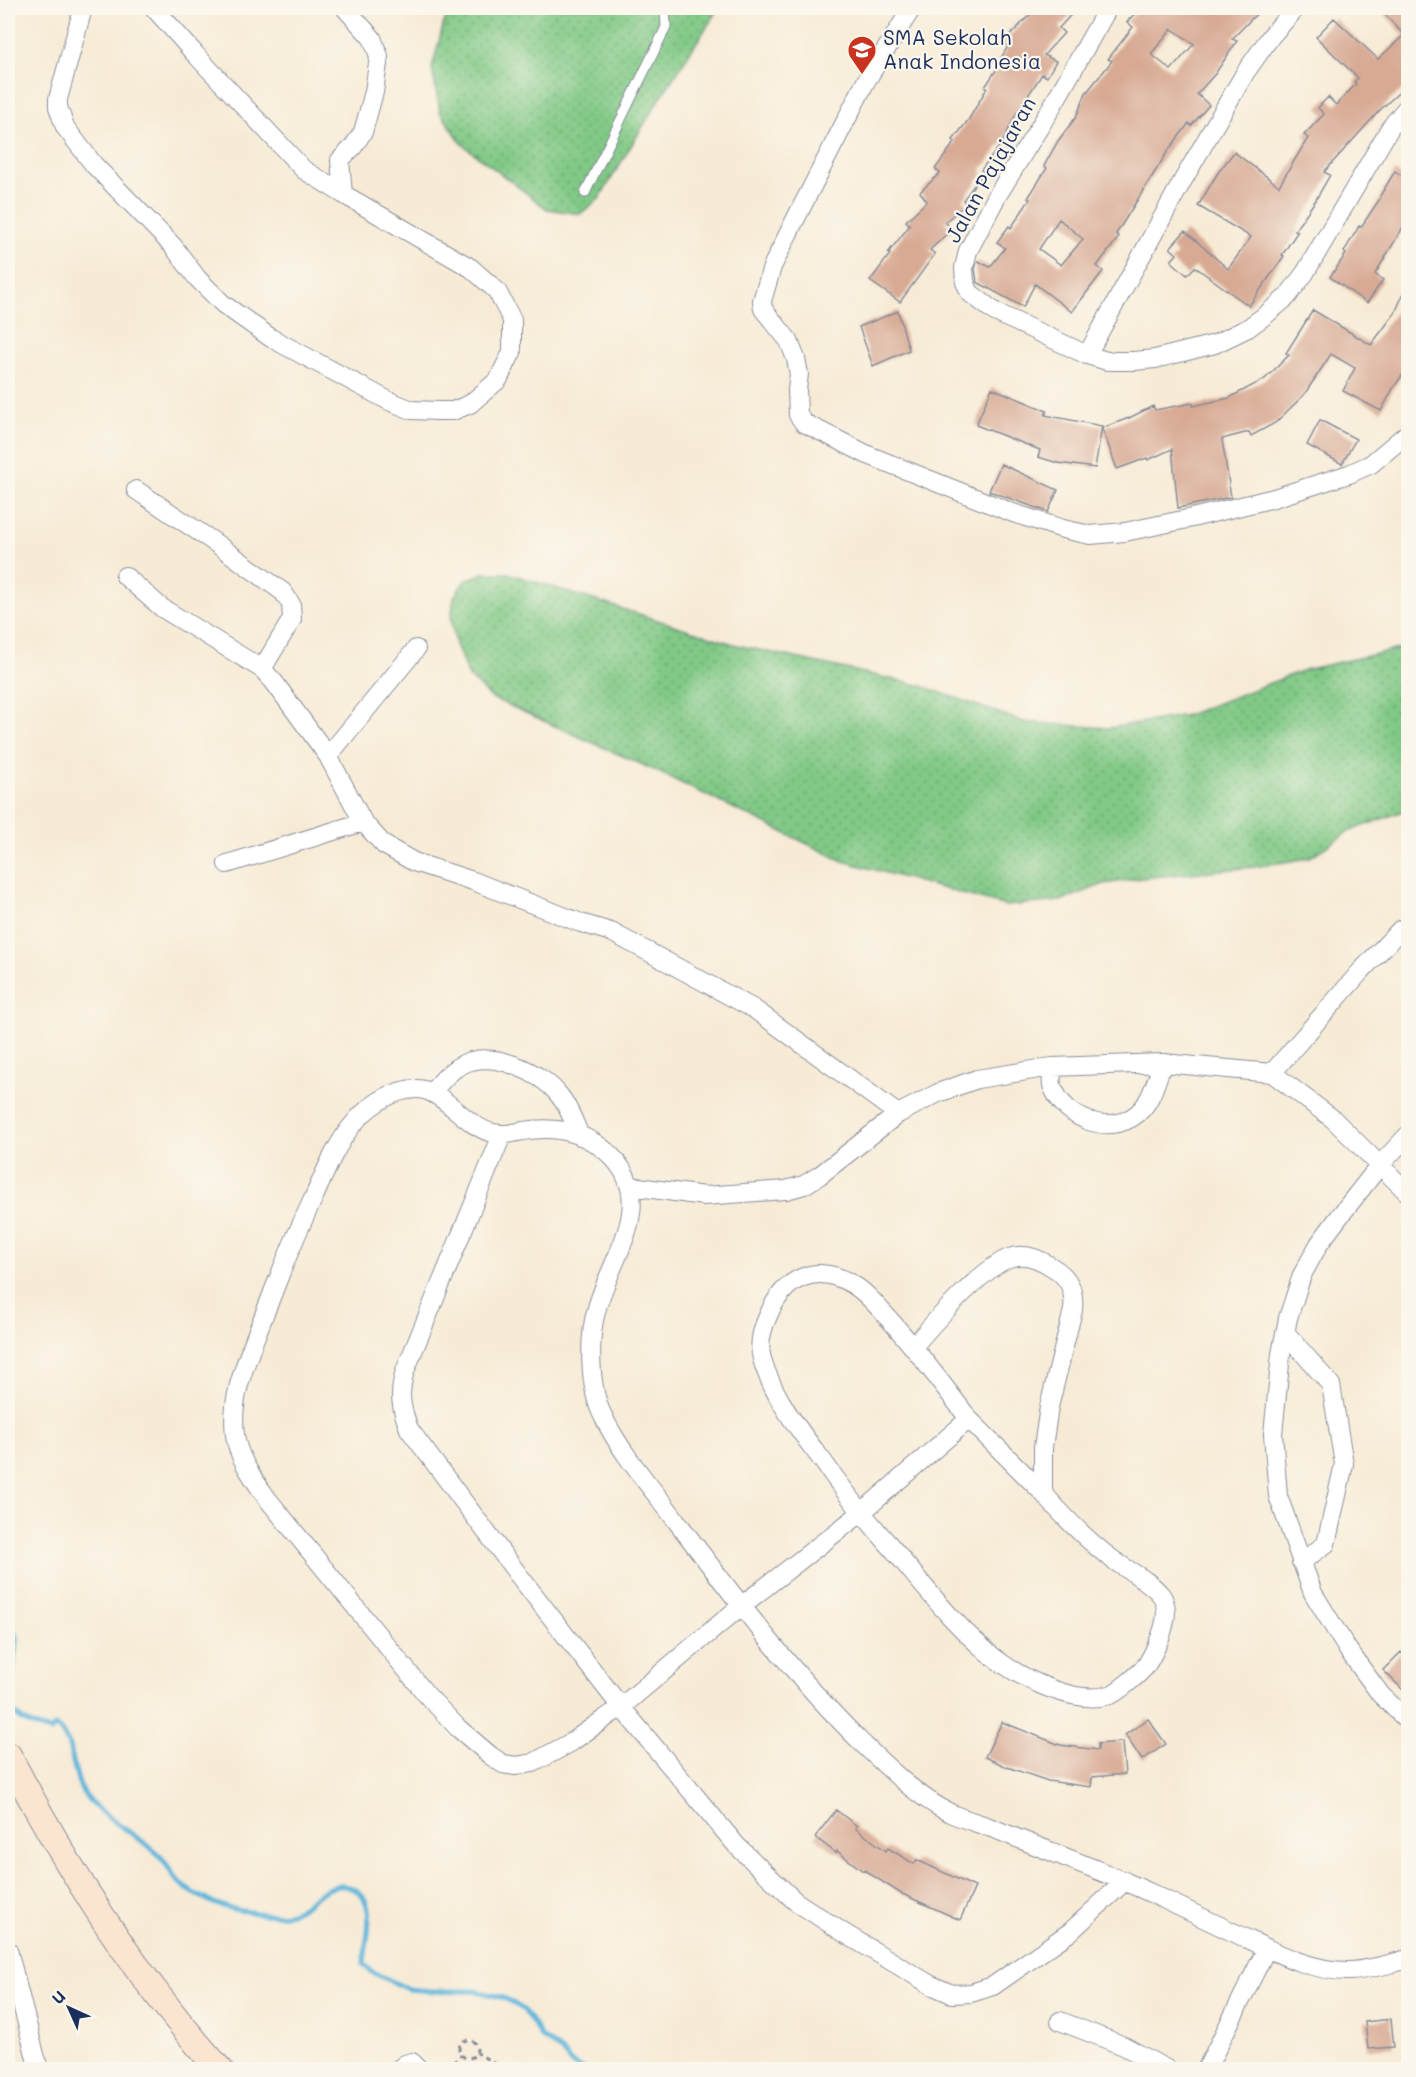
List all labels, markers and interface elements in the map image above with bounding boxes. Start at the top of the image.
place label: SMA Sekolah Anak Indonesia [883,23,1041,74]
school or university icon: SMA Sekolah Anak Indonesia [846,34,878,76]
street label: Jalan Pajajaran [938,92,1041,247]
north arrow [39,1978,99,2038]
text: U [47,1986,69,2008]

